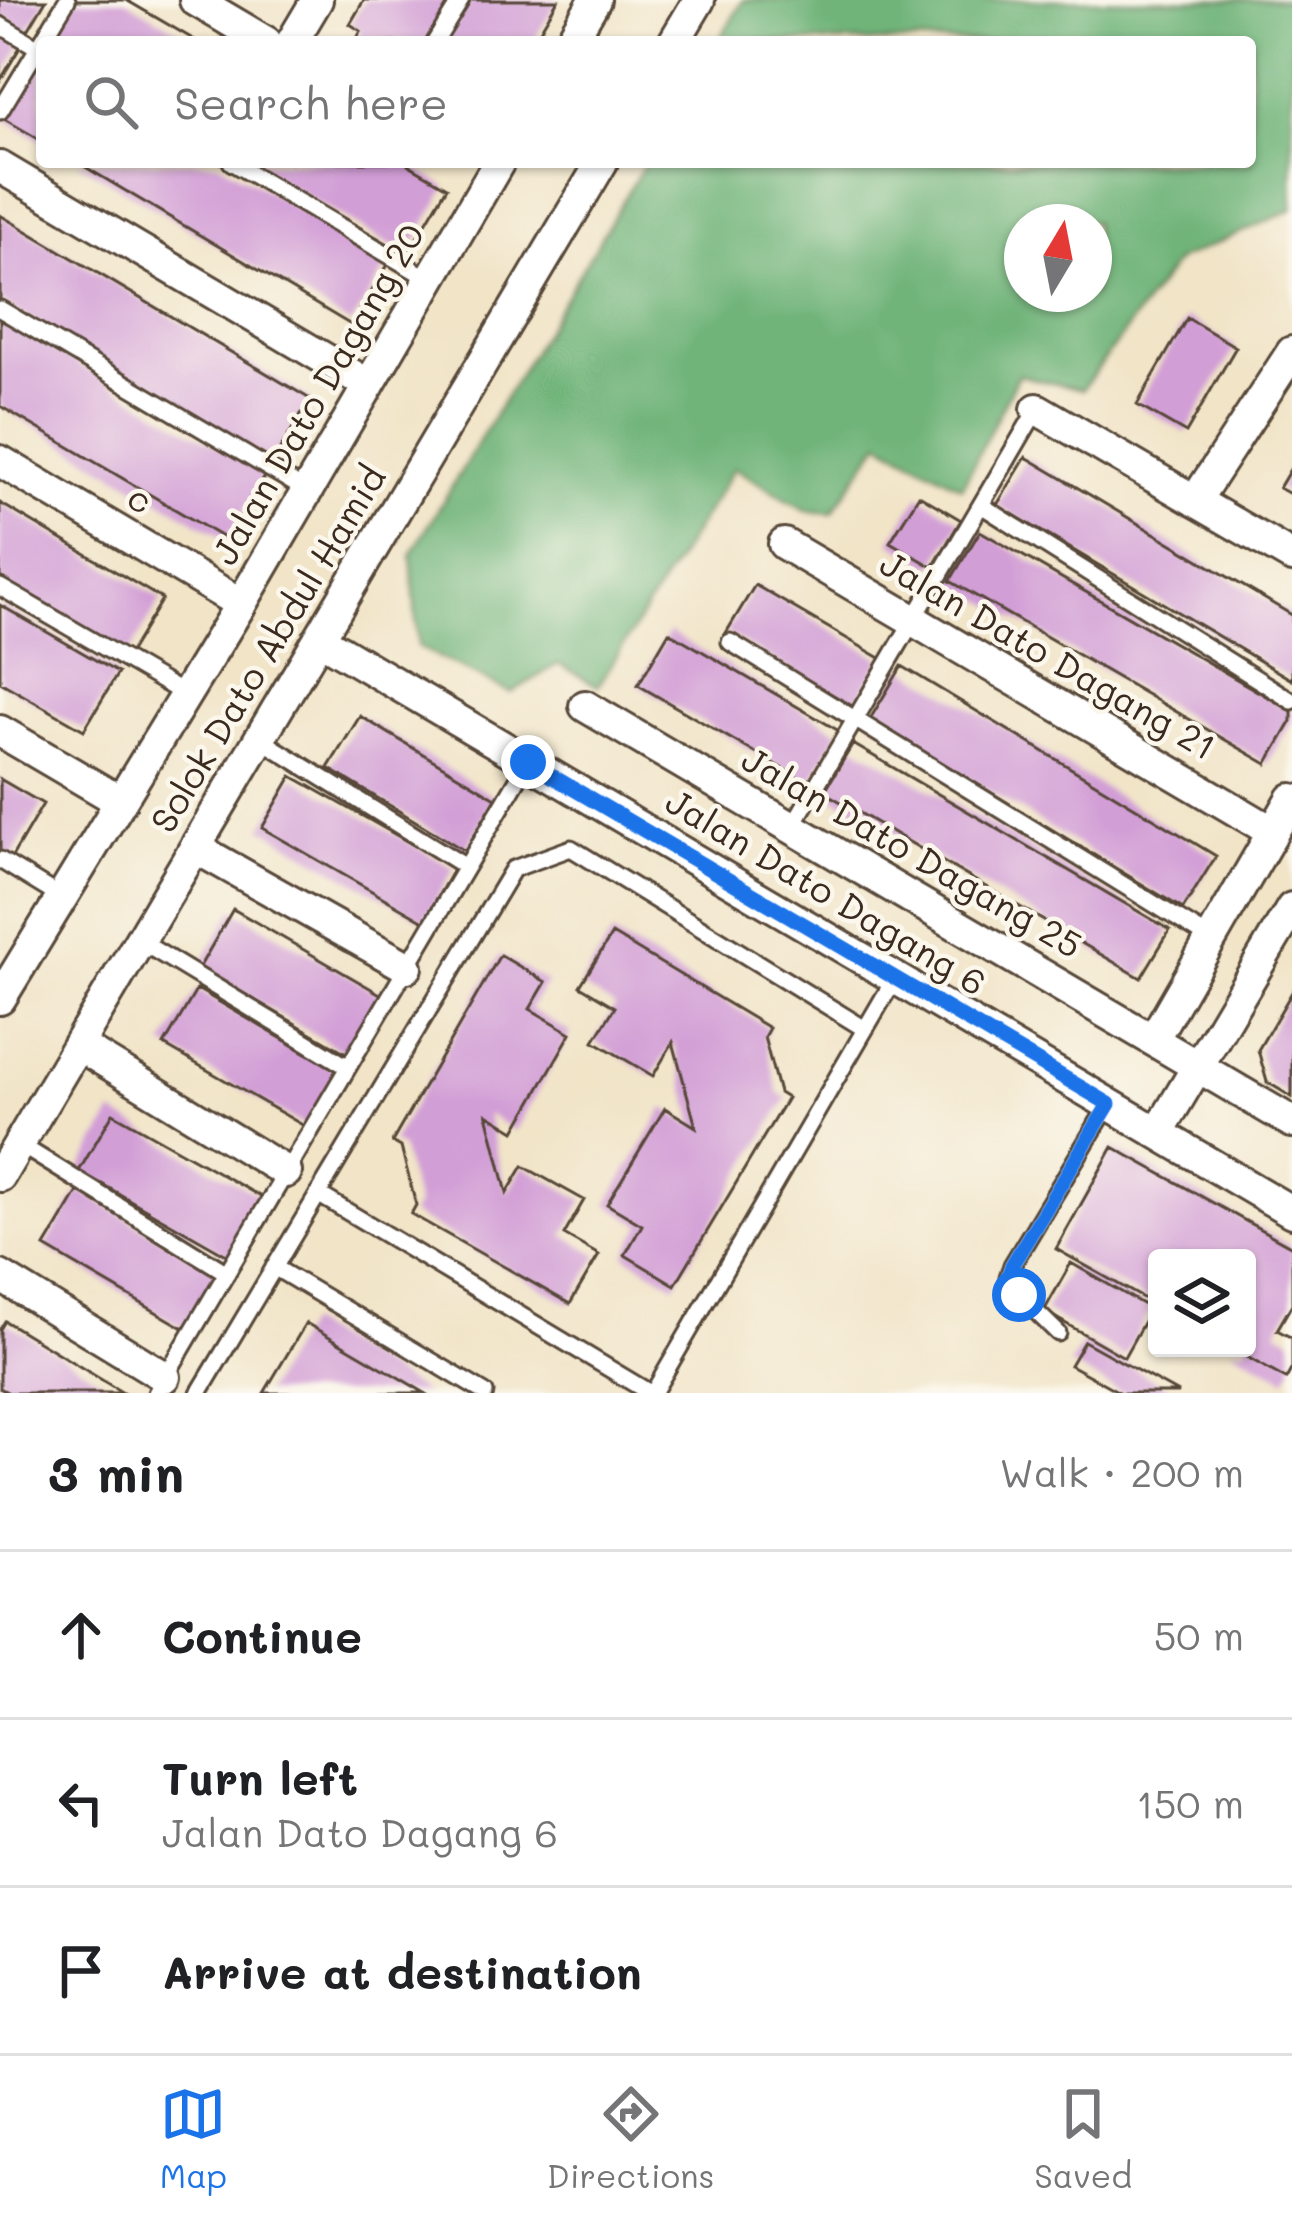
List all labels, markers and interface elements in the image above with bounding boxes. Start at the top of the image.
search box [36,36,1256,168]
icon: search [78,69,144,135]
text: Search here [174,73,448,131]
north arrow [1004,204,1112,312]
street label: Jalan Dato Dagang 20 [200,214,434,572]
street label: Solok Dato Abdul Hamid [138,456,395,840]
street label: c [120,472,162,523]
street label: Jalan Dato Dagang 21 [872,538,1225,769]
street label: Jalan Dato Dagang 25 [734,734,1091,967]
route end [501,735,555,789]
street label: Jalan Dato Dagang 6 [658,776,996,1005]
map controls [1148,1249,1256,1357]
button: layers [1148,1249,1256,1357]
route start [992,1268,1046,1322]
text: 3 min [48,1438,184,1505]
text: Walk · 200 m [1000,1446,1244,1497]
icon: ahead [48,1602,114,1668]
text: Continue [162,1606,362,1664]
text: 50 m [1154,1609,1244,1660]
text: Turn left [162,1748,358,1806]
icon: left [48,1770,114,1836]
text: 150 m [1136,1777,1244,1828]
text: Jalan Dato Dagang 6 [162,1806,558,1857]
icon: arrive [48,1938,114,2004]
text: Arrive at destination [162,1942,642,2000]
tab: Map [160,2081,227,2196]
tab: Directions [547,2081,714,2196]
tab: Saved [1034,2081,1132,2196]

